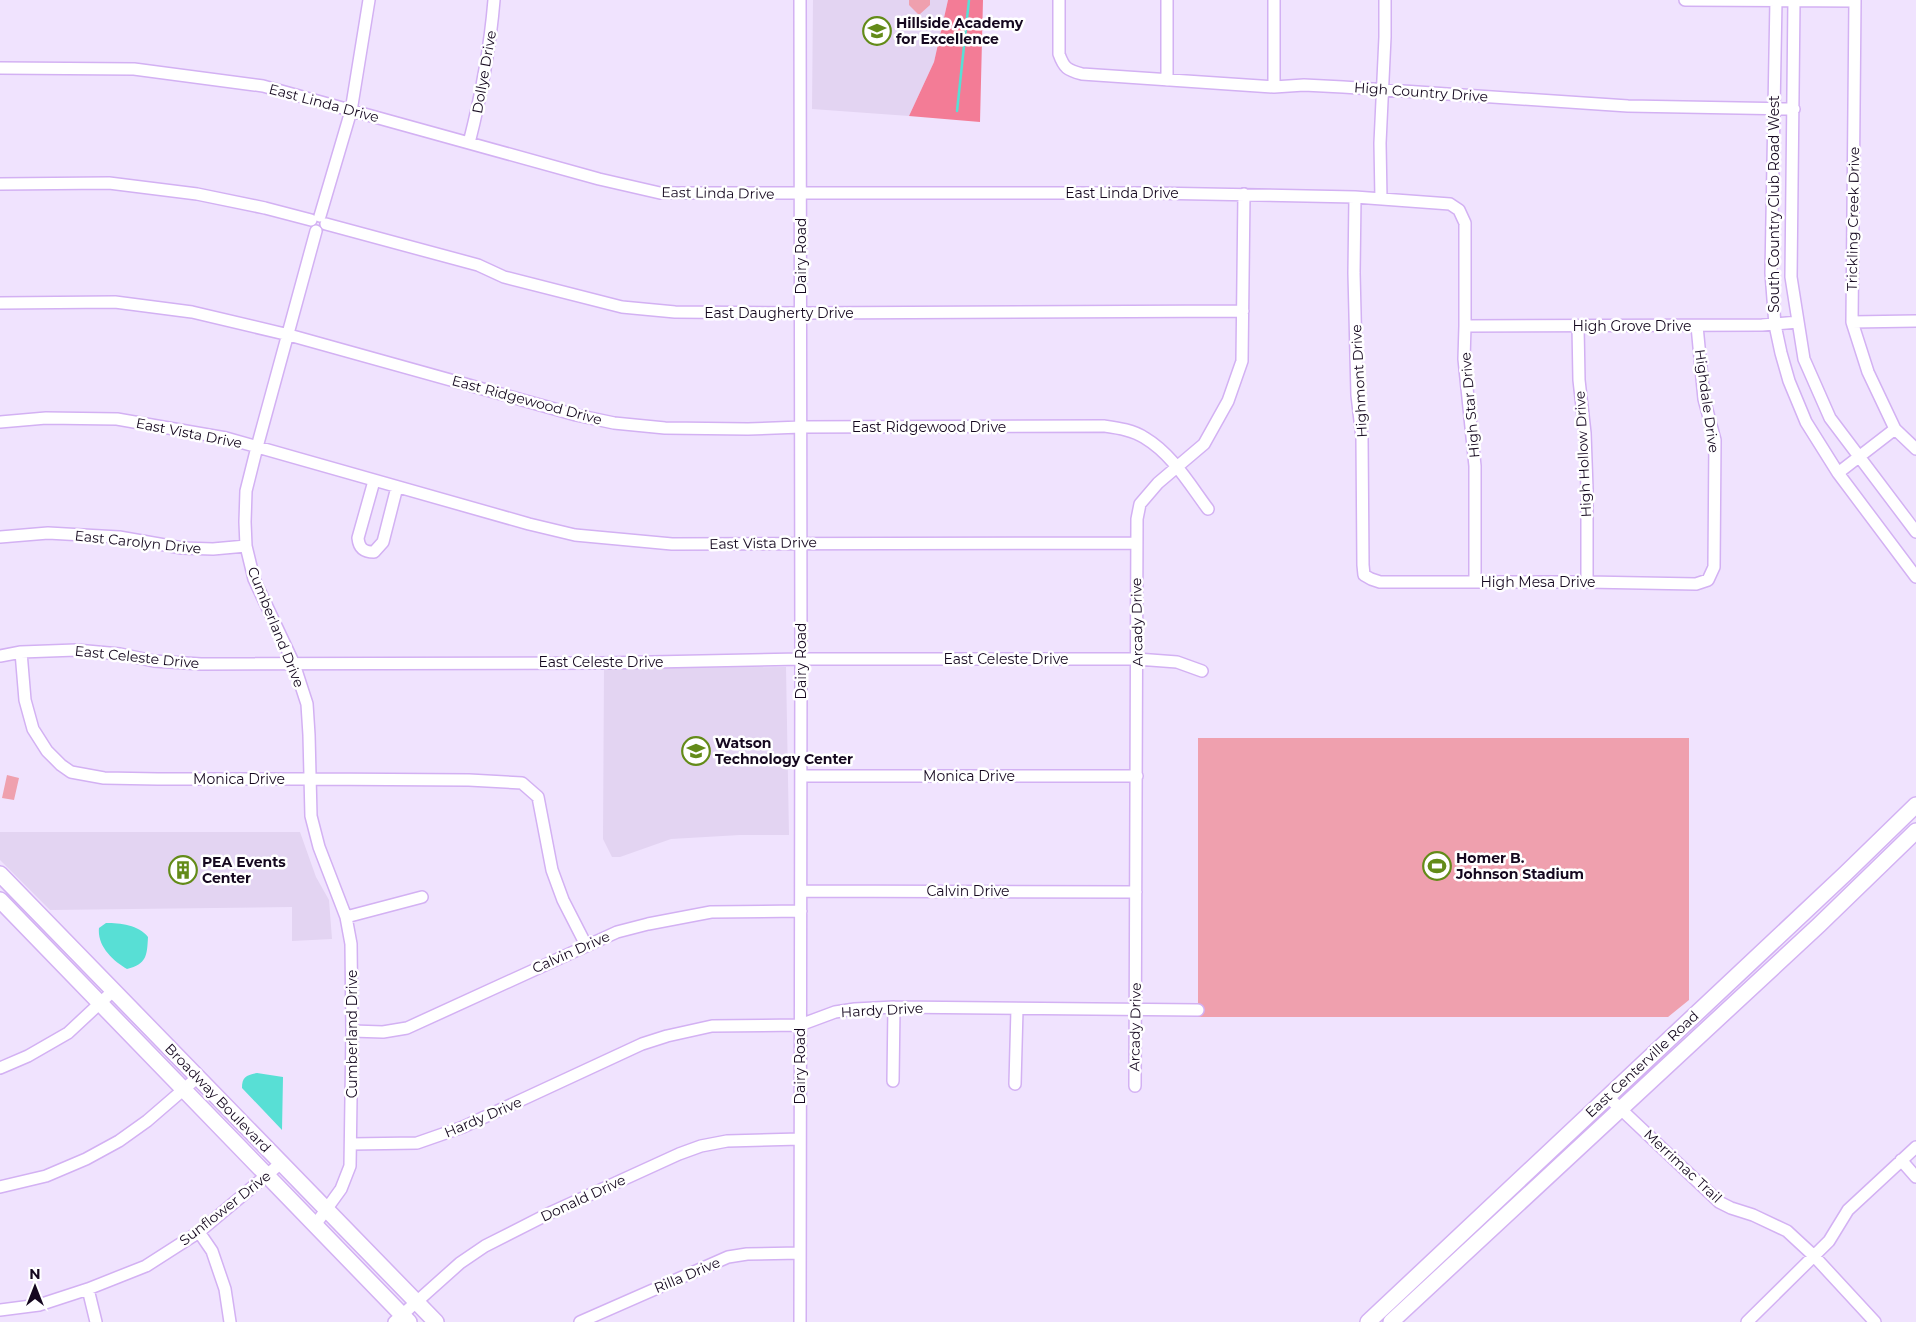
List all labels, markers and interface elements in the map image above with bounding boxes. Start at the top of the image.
place label: Hillside Academy for Excellence [896,14,1024,48]
school or university icon: Hillside Academy for Excellence [862,16,892,46]
street label: Dollye Drive [468,29,500,115]
street label: High Country Drive [1353,78,1489,106]
street label: East Linda Drive [267,80,381,126]
street label: South Country Club Road West [1765,95,1783,313]
street label: Trickling Creek Drive [1843,147,1863,291]
street label: East Linda Drive [661,183,775,203]
street label: East Linda Drive [1065,184,1179,202]
street label: Dairy Road [792,218,810,294]
street label: East Daugherty Drive [704,304,854,322]
street label: High Grove Drive [1573,317,1691,335]
street label: Highmont Drive [1347,324,1371,438]
street label: Highdale Drive [1691,348,1723,454]
street label: High Star Drive [1456,351,1484,459]
street label: East Ridgewood Drive [450,371,604,429]
street label: High Hollow Drive [1571,390,1595,518]
street label: East Vista Drive [134,414,244,452]
street label: East Ridgewood Drive [852,418,1006,436]
street label: East Carolyn Drive [74,526,202,558]
street label: East Vista Drive [709,533,817,553]
street label: Cumberland Drive [244,564,308,690]
street label: High Mesa Drive [1480,573,1596,591]
street label: Arcady Drive [1127,577,1147,667]
street label: Dairy Road [792,623,810,699]
street label: East Celeste Drive [74,642,200,672]
street label: East Celeste Drive [943,650,1069,668]
street label: East Celeste Drive [538,653,664,671]
place label: Watson Technology Center [715,734,853,768]
school or university icon: Watson Technology Center [681,736,711,766]
street label: Monica Drive [923,767,1015,785]
street label: Monica Drive [193,770,285,788]
place label: Homer B. Johnson Stadium [1455,849,1584,883]
sports icon: Homer B. Johnson Stadium [1422,851,1452,881]
place label: PEA Events Center [202,853,286,887]
building icon: PEA Events Center [168,855,198,885]
street label: Calvin Drive [927,882,1010,900]
street label: Calvin Drive [529,927,613,977]
street label: Cumberland Drive [343,970,361,1098]
street label: Arcady Drive [1125,982,1145,1072]
street label: Hardy Drive [840,999,924,1021]
street label: East Centerville Road [1582,1007,1702,1121]
street label: Dairy Road [791,1028,809,1104]
street label: Broadway Boulevard [161,1040,275,1156]
street label: Hardy Drive [442,1093,524,1141]
street label: Merrimac Trail [1640,1125,1726,1207]
street label: Sunflower Drive [176,1167,274,1249]
street label: Donald Drive [538,1170,628,1226]
street label: Rilla Drive [651,1253,723,1297]
north arrow [10,1262,60,1312]
text: N [29,1265,41,1283]

